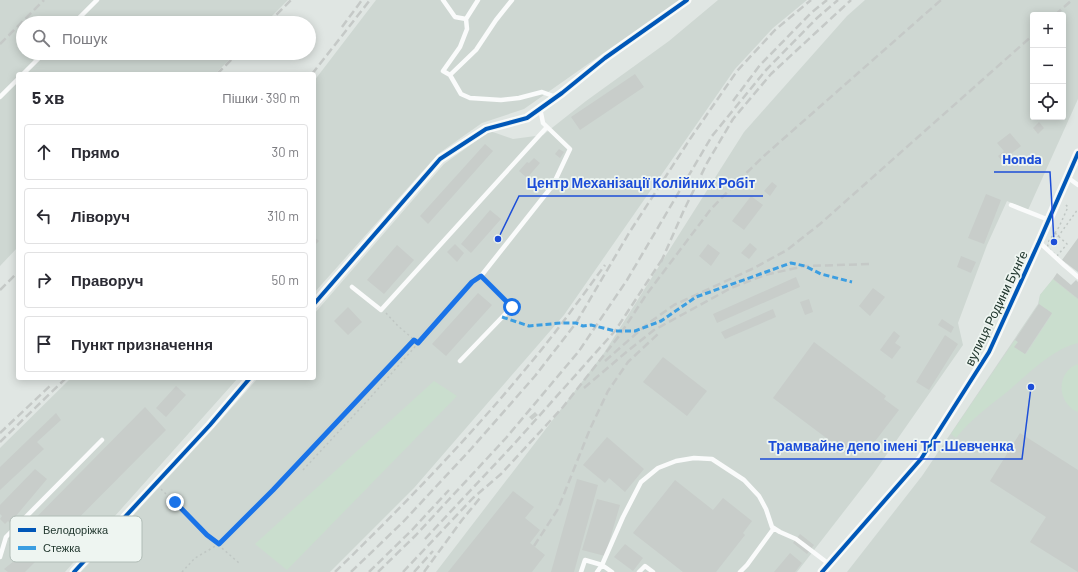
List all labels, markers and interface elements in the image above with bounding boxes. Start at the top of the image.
map controls [1030,12,1066,120]
button: + [1030,12,1066,48]
search box [16,16,316,60]
icon: search [30,27,52,49]
text: Пошук [62,29,107,47]
button: − [1030,48,1066,84]
button: locate [1030,84,1066,120]
text: 5 хв [32,87,64,107]
text: Пішки · 390 m [222,90,300,106]
icon: ahead [33,141,55,163]
text: Прямо [71,143,120,161]
text: 30 m [272,144,299,160]
callout: Honda [994,146,1050,172]
text: Honda [1002,150,1042,167]
callout: Центр Механізації Колійних Робіт [519,170,763,196]
text: Центр Механізації Колійних Робіт [527,174,755,191]
icon: left [33,205,55,227]
text: Ліворуч [71,207,130,225]
text: 310 m [267,208,299,224]
street label: вулиця Родини Бунґе [961,248,1031,368]
icon: right [33,269,55,291]
text: Праворуч [71,271,144,289]
text: 50 m [272,272,299,288]
route start [503,298,521,316]
icon: arrive [33,333,55,355]
text: Пункт призначення [71,335,213,353]
callout: Трамвайне депо імені Т.Г.Шевченка [760,433,1022,459]
text: Трамвайне депо імені Т.Г.Шевченка [768,437,1014,454]
route end [166,493,184,511]
legend [10,516,142,562]
text: Велодоріжка [43,523,109,536]
text: Стежка [43,541,81,554]

